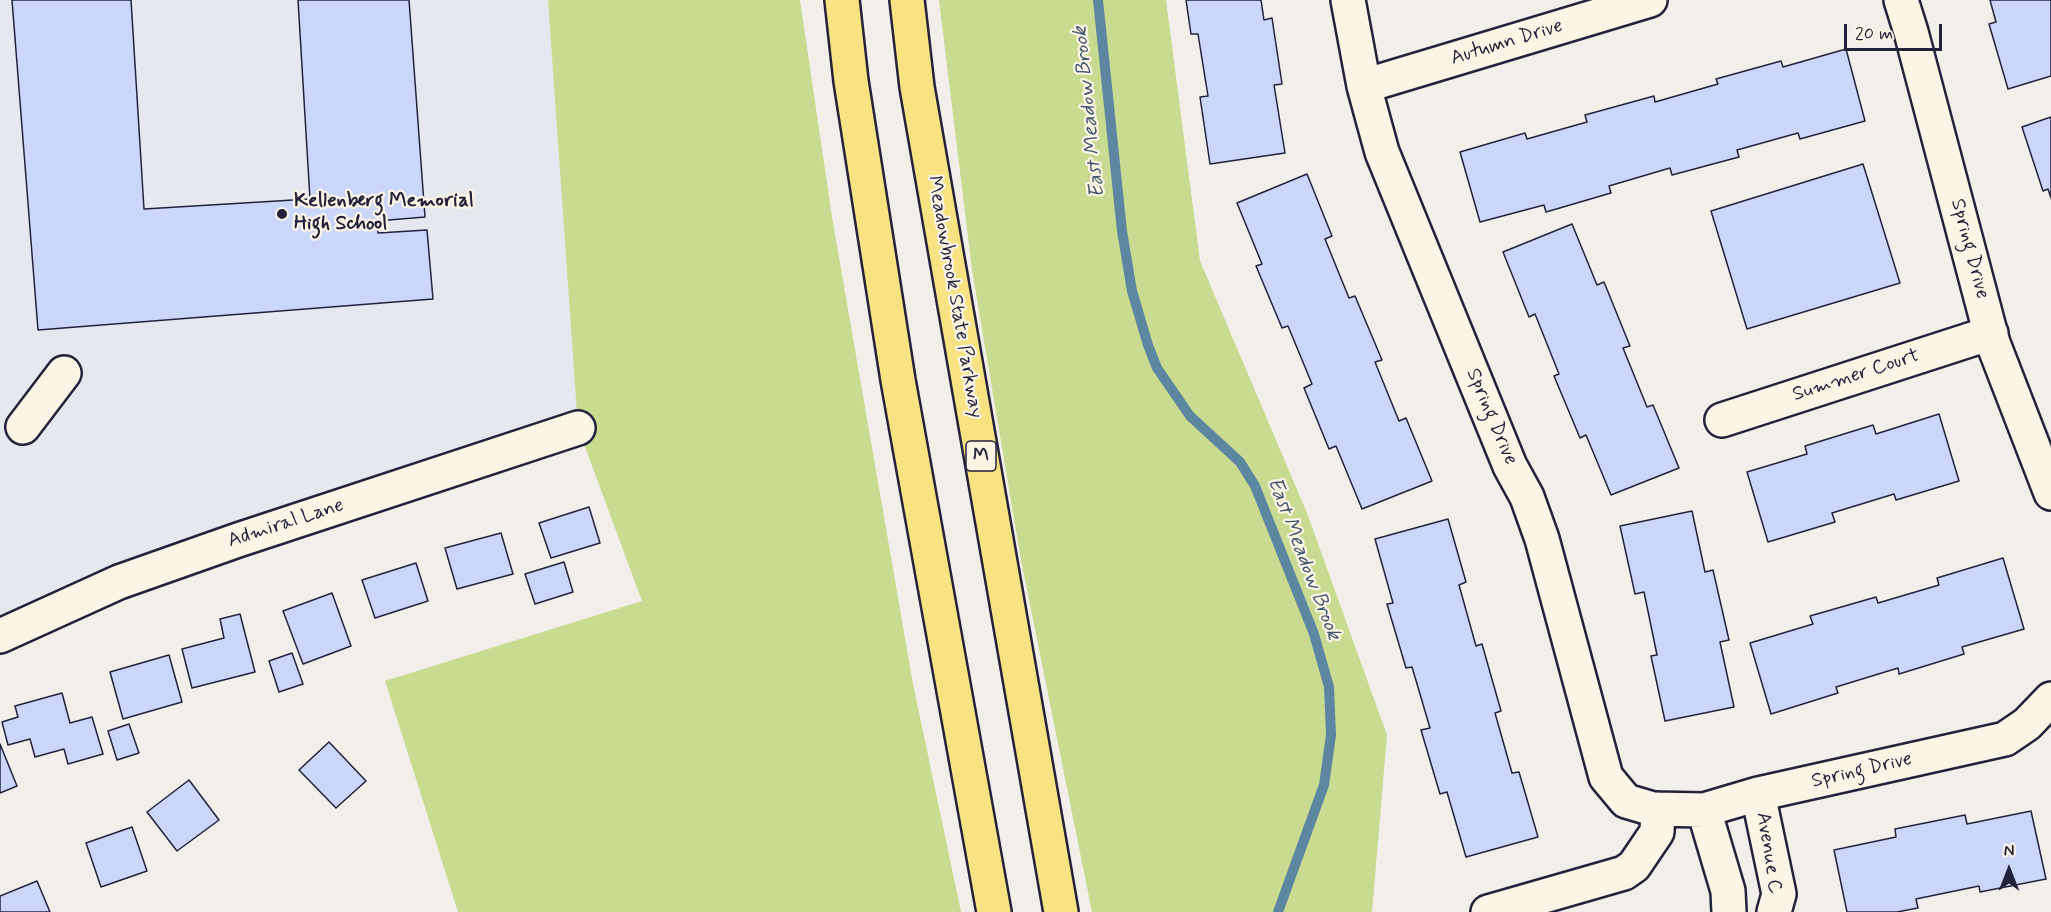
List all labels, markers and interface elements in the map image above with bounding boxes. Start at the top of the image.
scale bar [1847,12,1944,50]
street label: Autumn Drive [1448,15,1566,71]
text: 20 m [1855,22,1893,46]
water label: East Meadow Brook [1068,25,1112,199]
street label: Meadowbrook State Parkway [921,174,987,420]
place label: Kellenberg Memorial High School [294,190,474,237]
street label: Spring Drive [1944,196,1994,302]
marker: Kellenberg Memorial High School [275,207,289,221]
street label: Summer Court [1790,344,1922,408]
street label: Spring Drive [1460,365,1522,469]
road number: M [966,441,996,471]
water label: East Meadow Brook [1260,474,1346,644]
street label: Admiral Lane [225,494,347,554]
street label: Spring Drive [1809,748,1915,794]
street label: Avenue C [1750,810,1786,896]
north arrow [1979,840,2039,900]
text: N [2004,841,2014,862]

